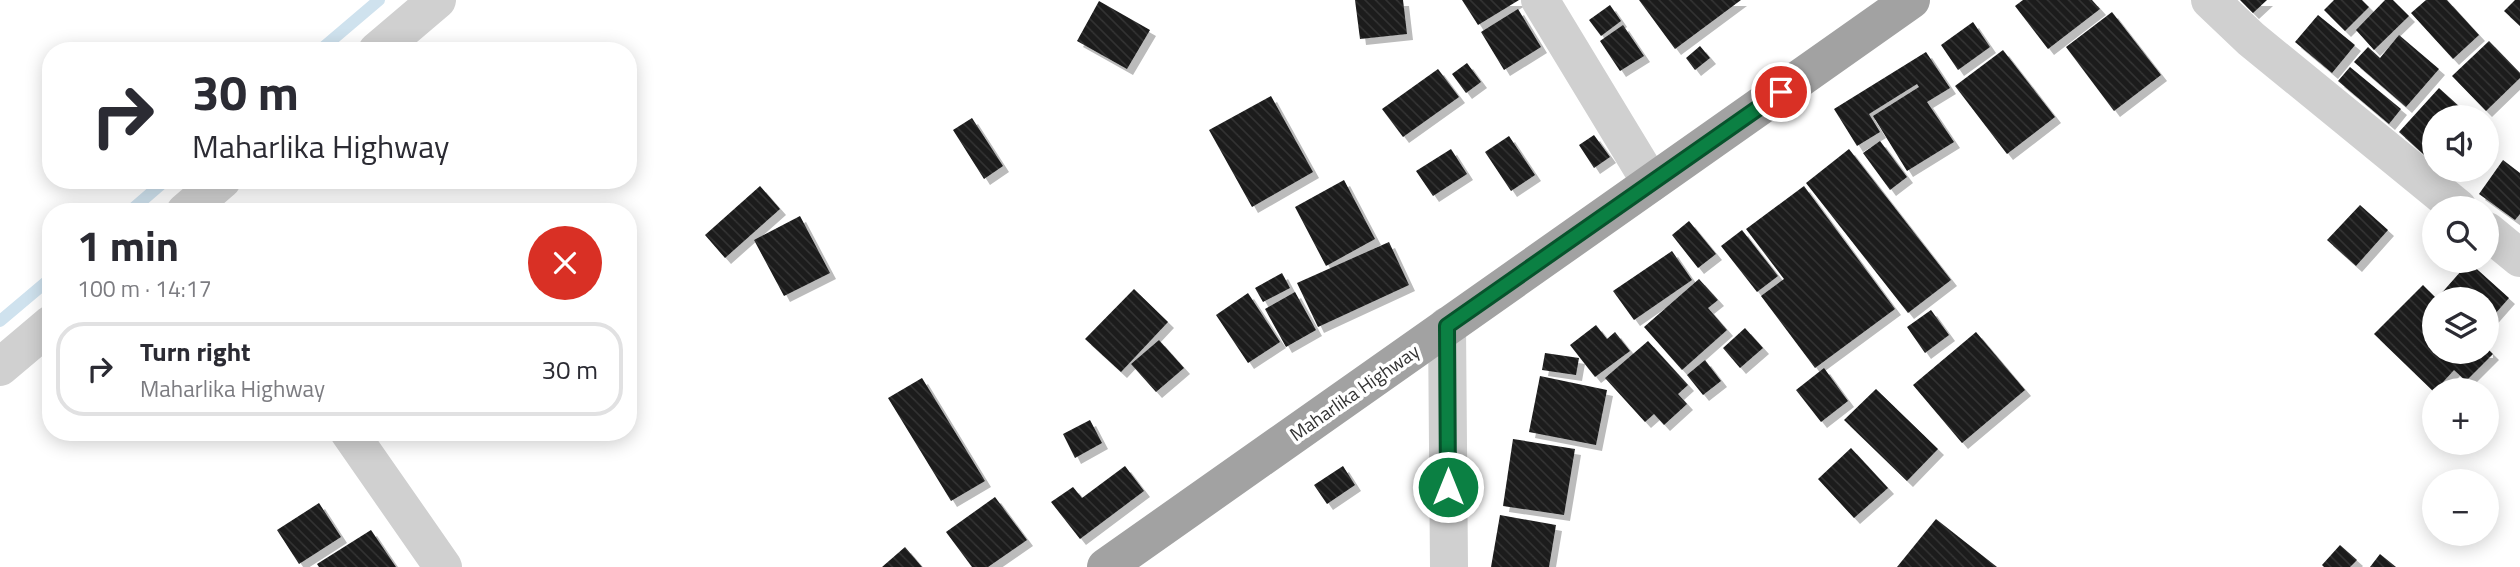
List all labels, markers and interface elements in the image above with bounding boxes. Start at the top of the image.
text: 30 m [192,54,299,129]
pin [1751,62,1811,122]
icon: right [77,70,168,161]
icon: arrive [1762,73,1800,111]
map controls [2422,105,2499,546]
button: sound [2422,105,2499,182]
text: Maharlika Highway [192,122,450,170]
button: search [2422,196,2499,273]
text: 1 min [77,213,179,277]
button: close [528,226,602,300]
text: 100 m · 14:17 [77,271,212,306]
button: layers [2422,287,2499,364]
text: Turn right [140,332,251,371]
street label: Maharlika Highway [1283,336,1425,448]
icon: right [81,350,119,388]
text: 30 m [541,350,598,389]
text: Maharlika Highway [140,371,325,406]
button: + [2422,378,2499,455]
position arrow [1411,450,1485,524]
button: − [2422,469,2499,546]

